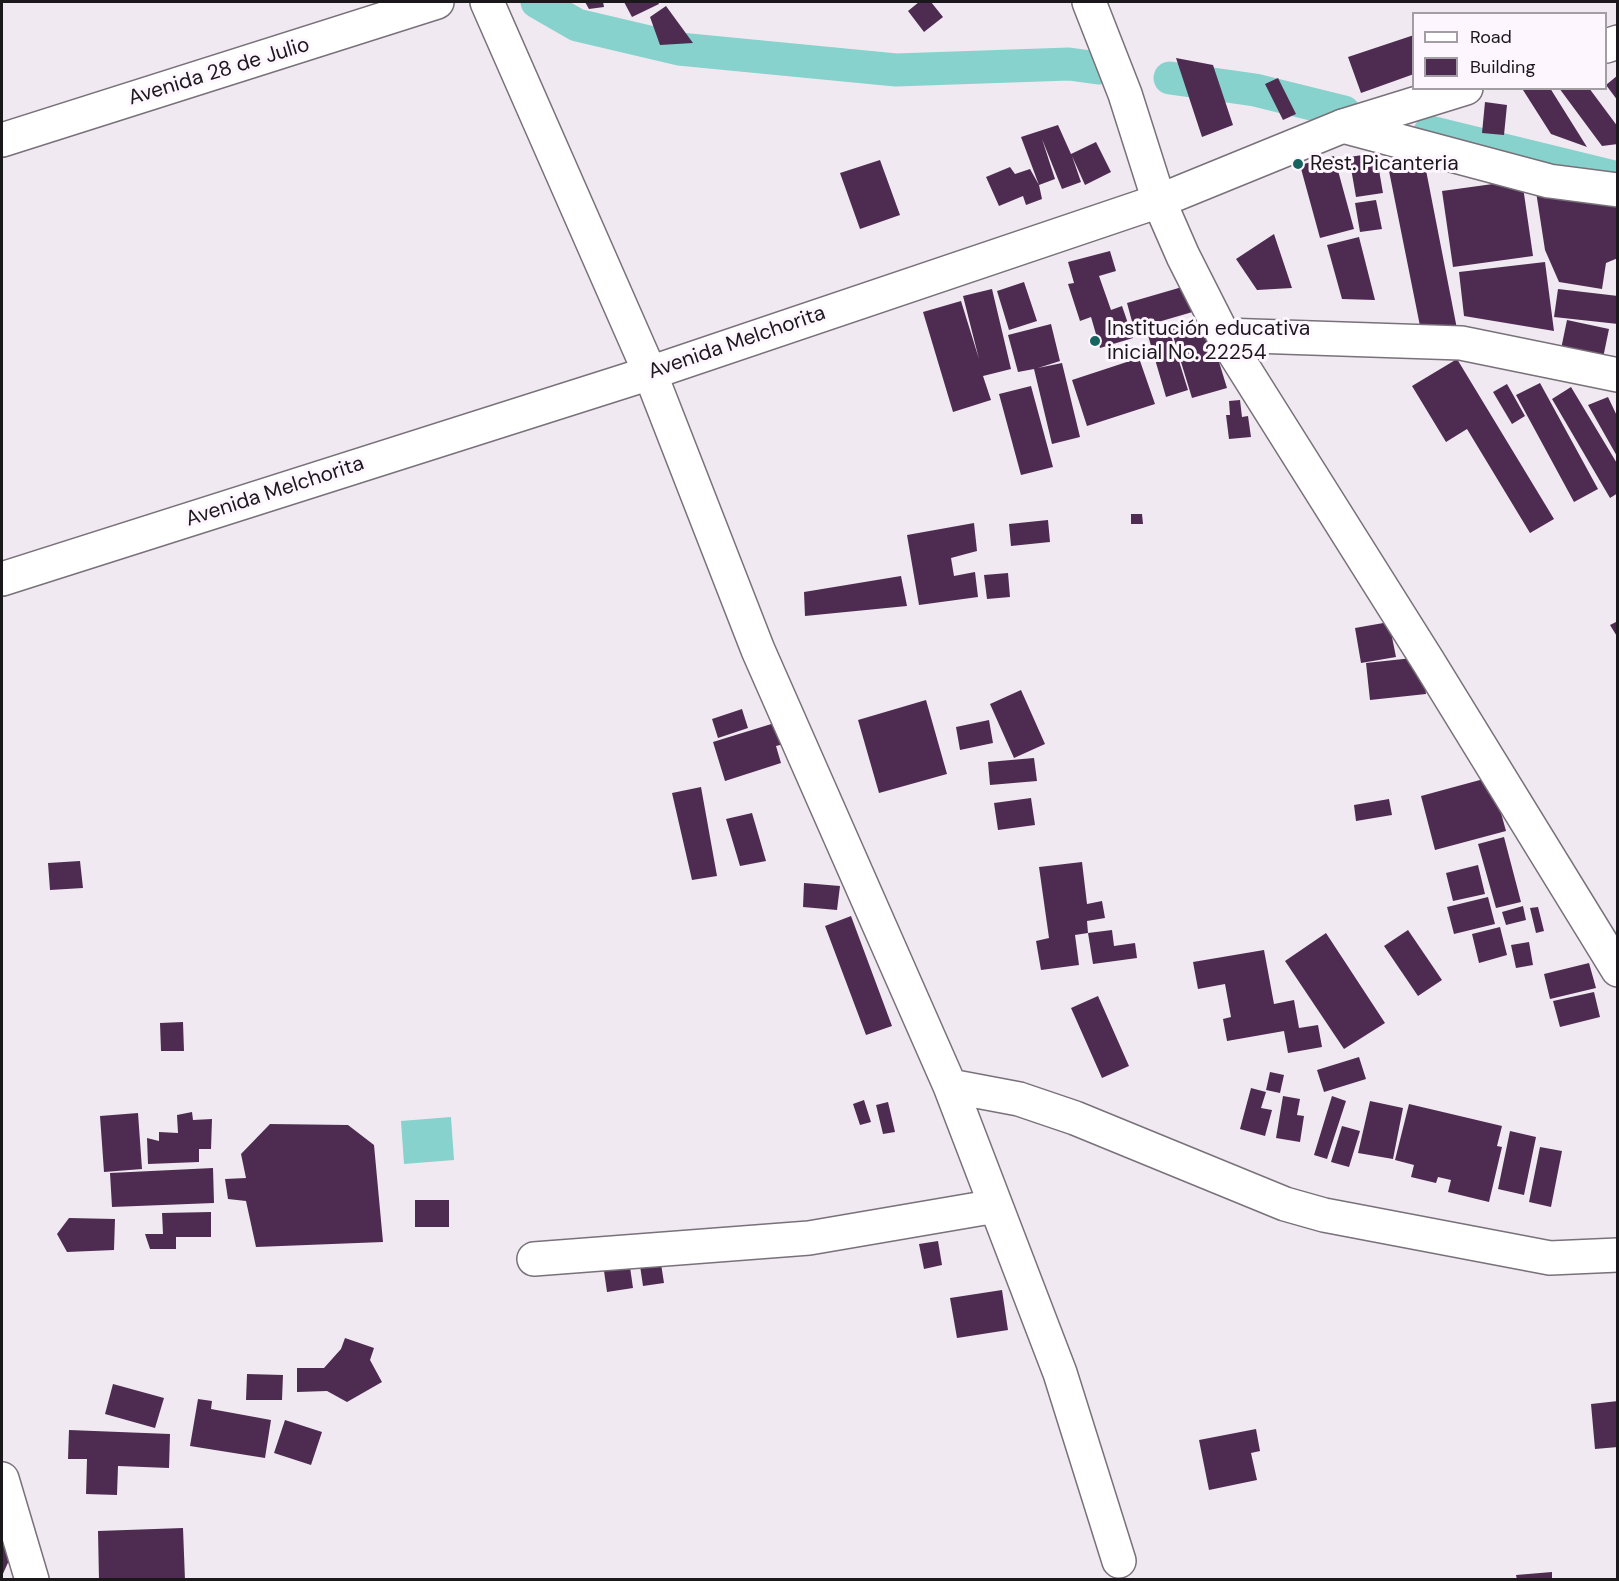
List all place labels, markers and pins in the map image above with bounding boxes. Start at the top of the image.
place label: Rest. Picanteria [1310,151,1459,177]
marker: Rest. Picanteria [1291,157,1305,171]
place label: Institución educativa inicial No. 22254 [1107,316,1310,366]
marker: Institución educativa inicial No. 22254 [1088,334,1102,348]

